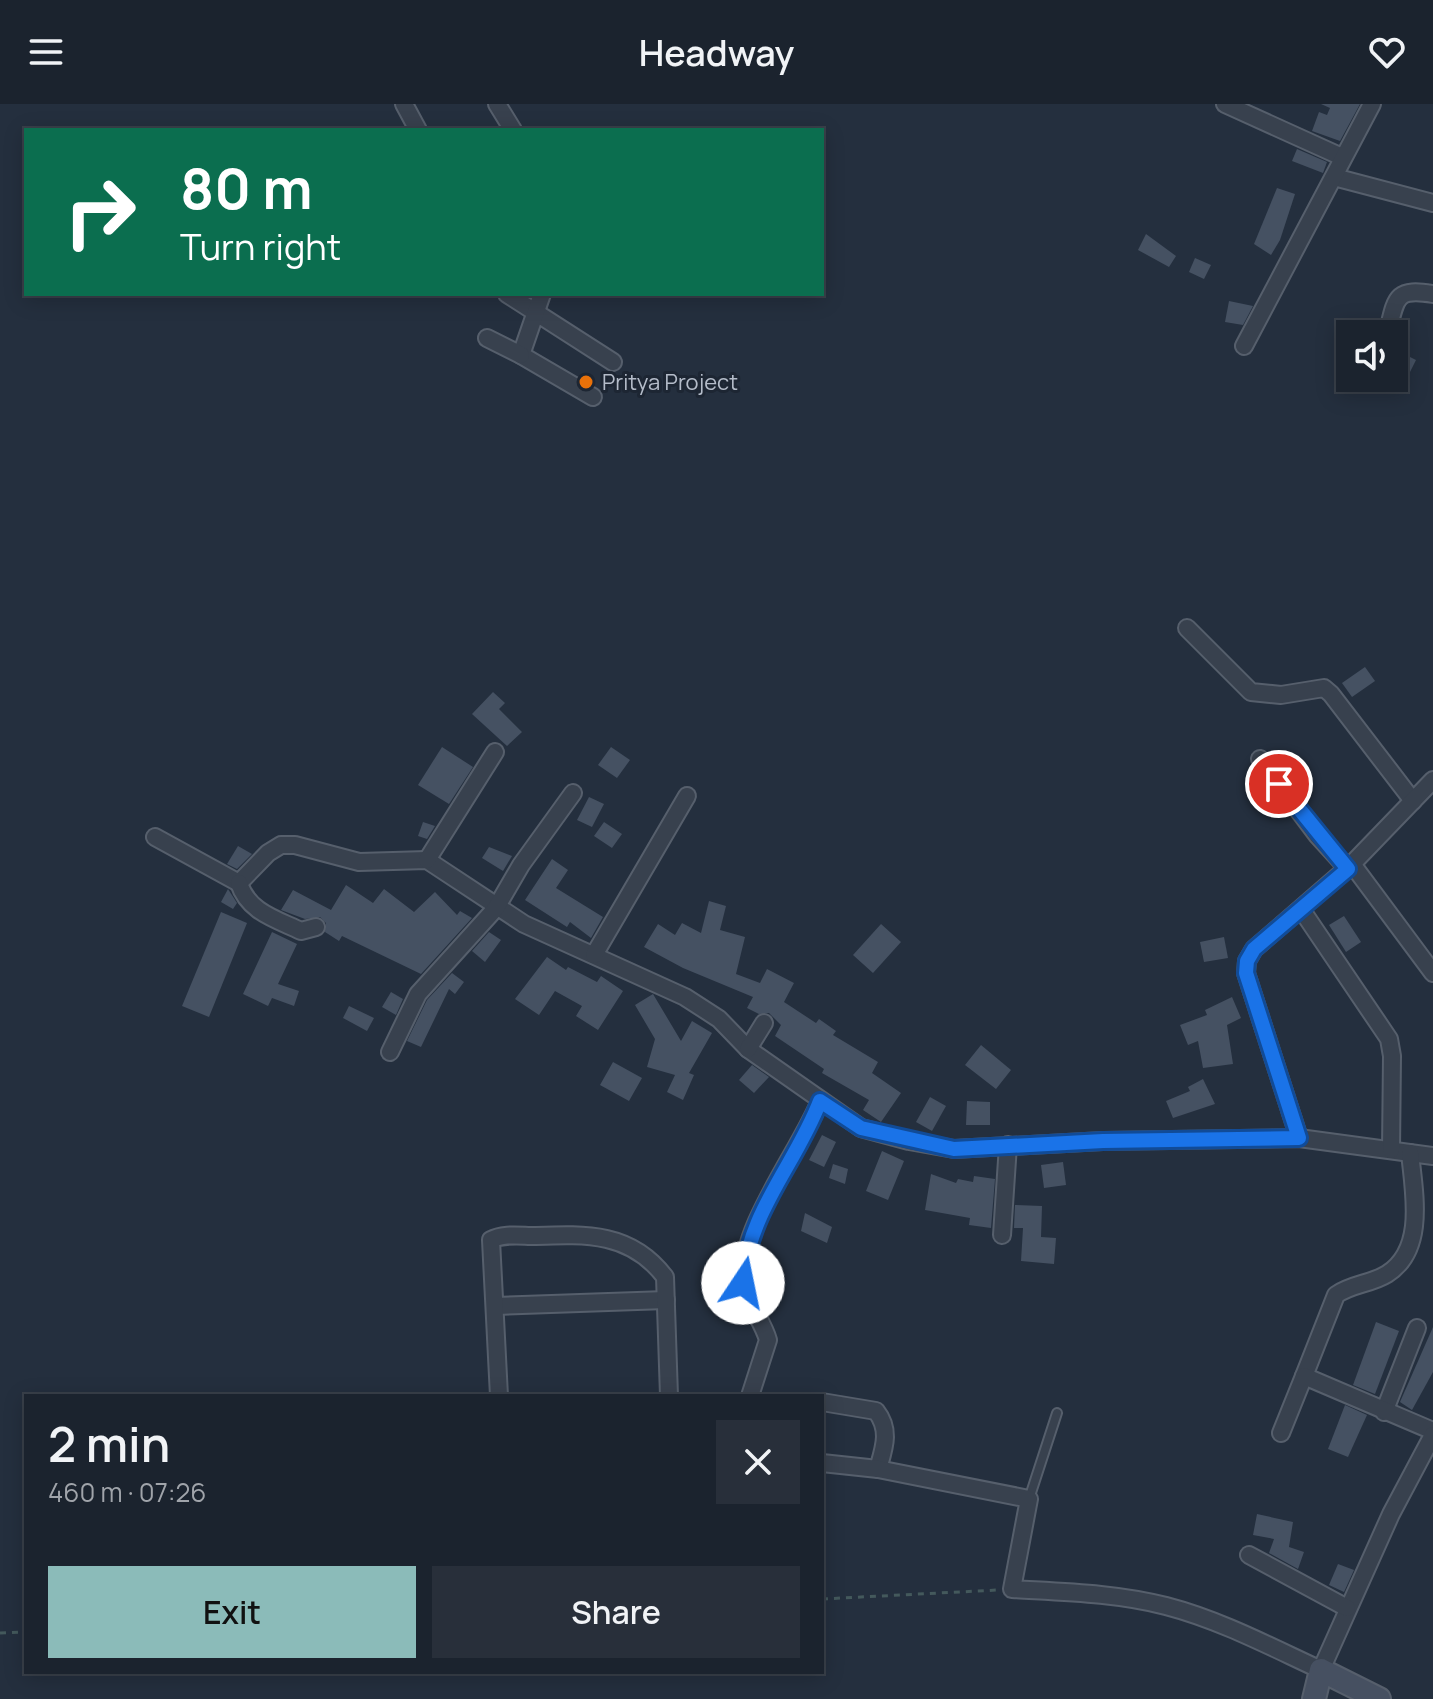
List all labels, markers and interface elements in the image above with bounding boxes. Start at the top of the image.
text: Headway [639,28,794,77]
icon: menu [24,30,68,74]
icon: heart [1365,30,1409,74]
text: 80 m [180,149,313,226]
icon: right [48,160,152,264]
text: Turn right [180,222,341,271]
map controls [1336,320,1408,392]
button: sound [1336,320,1408,392]
place label: Pritya Project [602,367,738,397]
marker: Pritya Project [577,373,595,391]
pin [1245,750,1313,818]
icon: arrive [1257,762,1301,806]
position arrow [701,1241,785,1325]
text: 2 min [48,1411,170,1476]
button: close [716,1420,800,1504]
text: 460 m · 07:26 [48,1474,207,1510]
button: Exit [48,1566,416,1658]
button: Share [432,1566,800,1658]

